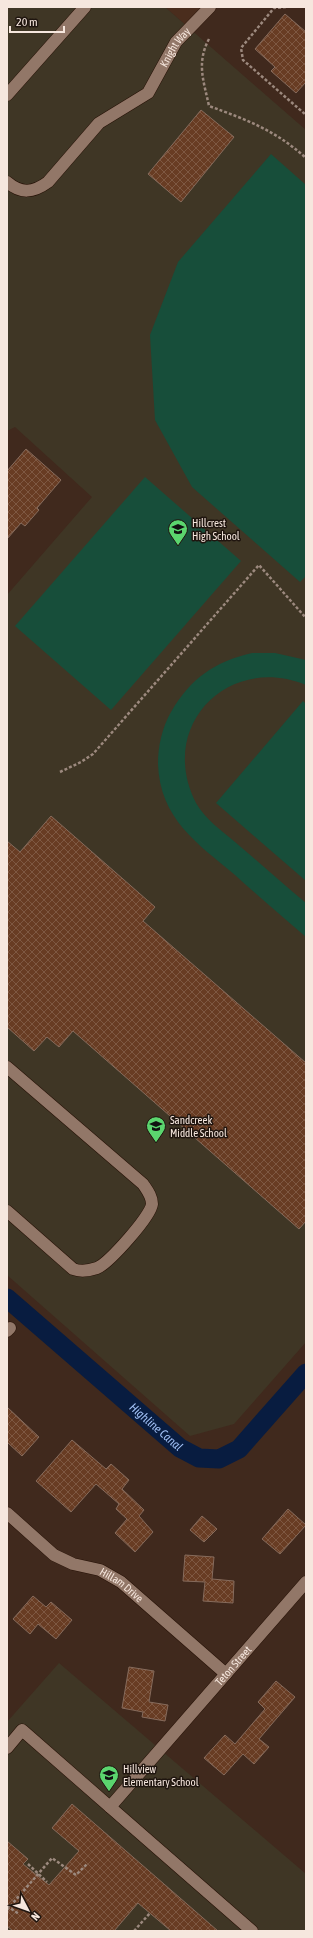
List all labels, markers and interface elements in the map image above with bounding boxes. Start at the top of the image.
scale bar [10,8,64,34]
text: 20 m [16,15,38,29]
street label: Knight Way [157,25,193,69]
place label: Hillcrest High School [192,517,240,542]
school or university icon: Hillcrest High School [167,518,189,546]
place label: Sandcreek Middle School [170,1114,227,1139]
school or university icon: Sandcreek Middle School [145,1115,167,1143]
water label: Highline Canal [126,1400,185,1454]
street label: Hillam Drive [98,1565,146,1605]
street label: Teton Street [213,1643,254,1688]
place label: Hillview Elementary School [123,1763,199,1788]
school or university icon: Hillview Elementary School [98,1764,120,1792]
north arrow [8,1890,48,1930]
text: N [29,1910,42,1923]

